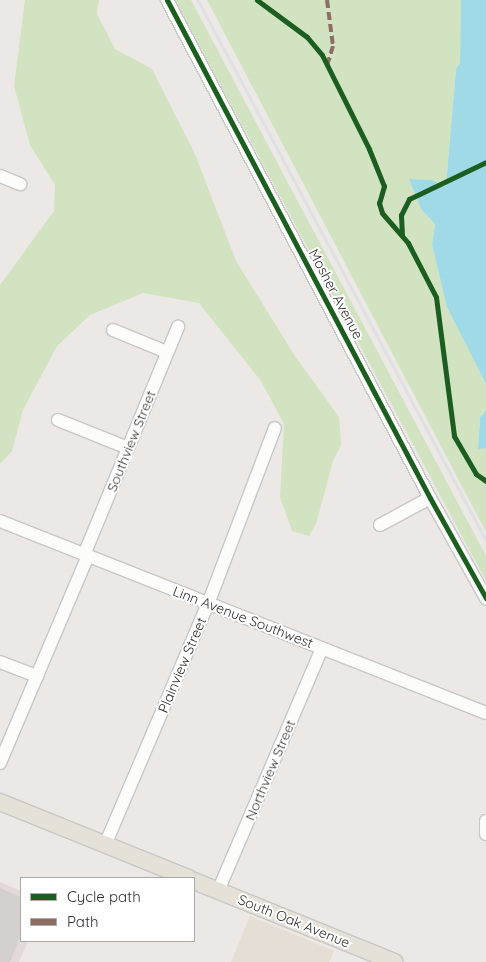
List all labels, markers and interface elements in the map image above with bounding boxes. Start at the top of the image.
street label: Mosher Avenue [305,246,367,342]
street label: Southview Street [103,388,159,494]
street label: Linn Avenue Southwest [170,582,316,652]
street label: Plainview Street [154,615,210,715]
street label: Northview Street [241,717,299,823]
legend [20,877,195,942]
text: Cycle path [67,887,141,906]
street label: South Oak Avenue [236,891,352,951]
text: Path [67,912,99,931]

